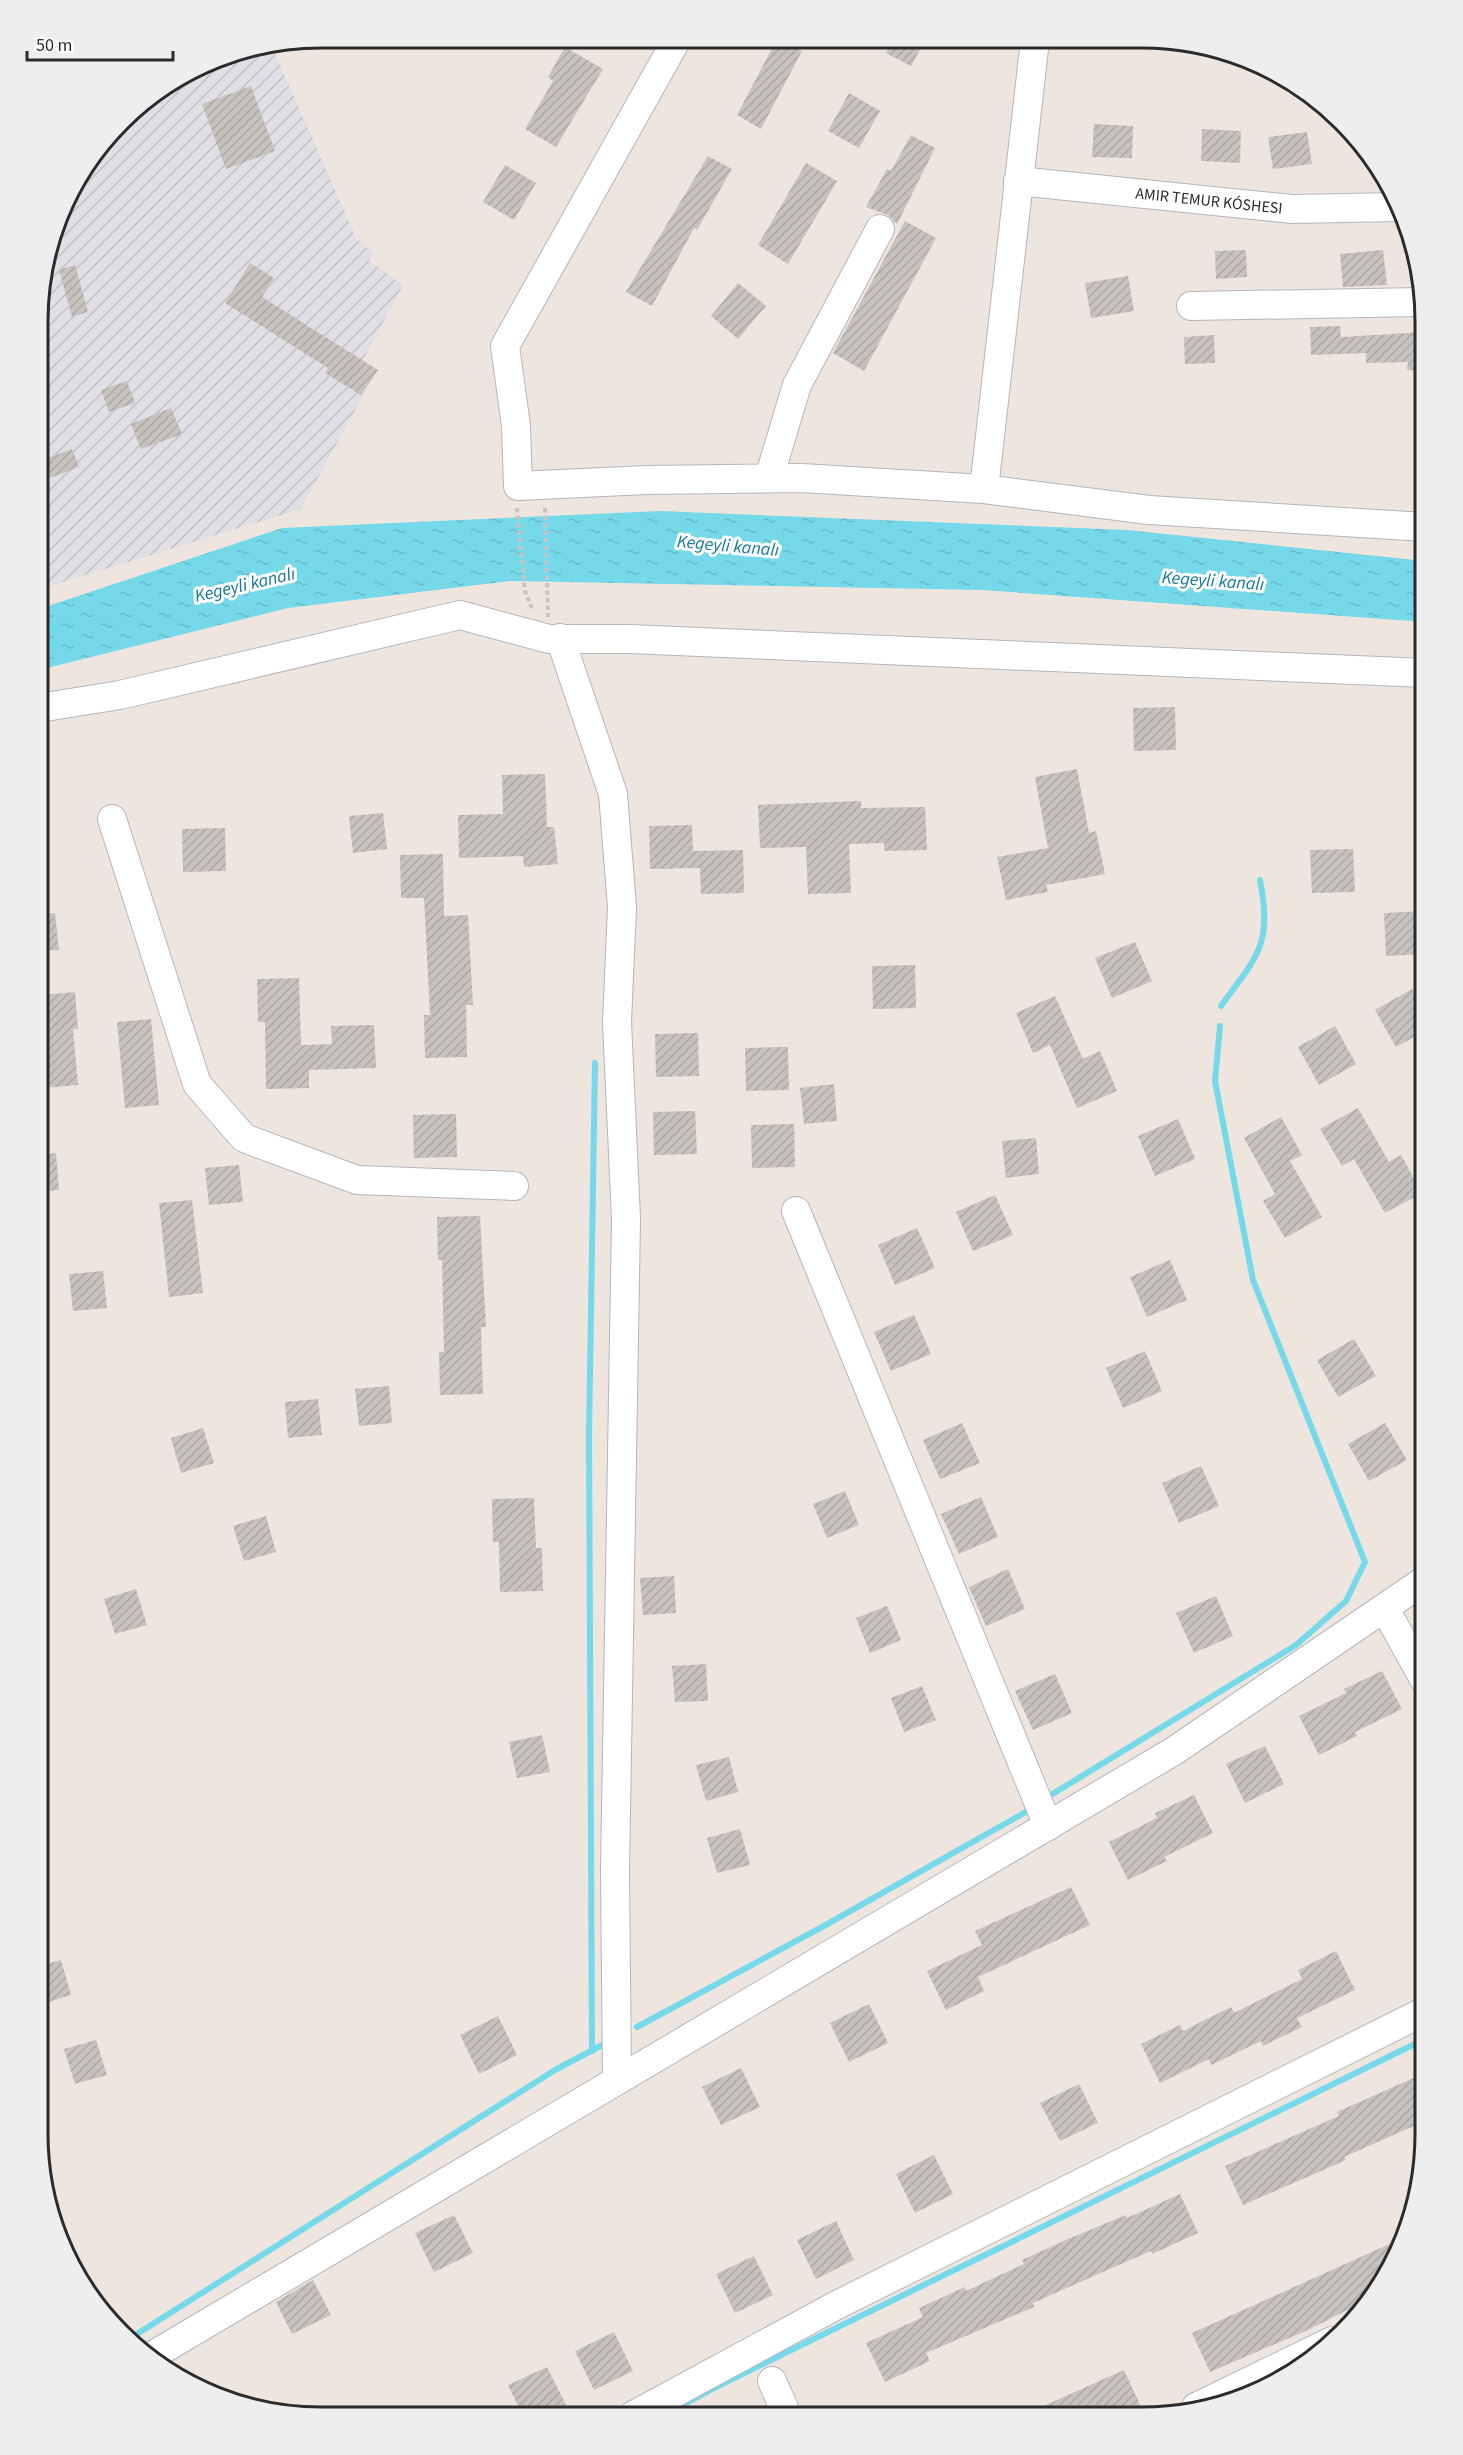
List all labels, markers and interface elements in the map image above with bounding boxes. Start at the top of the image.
scale bar [27,24,172,62]
text: 50 m [36,33,72,58]
street label: AMIR TEMUR KÓSHESI [1134,182,1284,220]
water label: Kegeyli kanalı [676,529,780,563]
water label: Kegeyli kanalı [192,561,298,609]
water label: Kegeyli kanalı [1161,565,1265,597]

